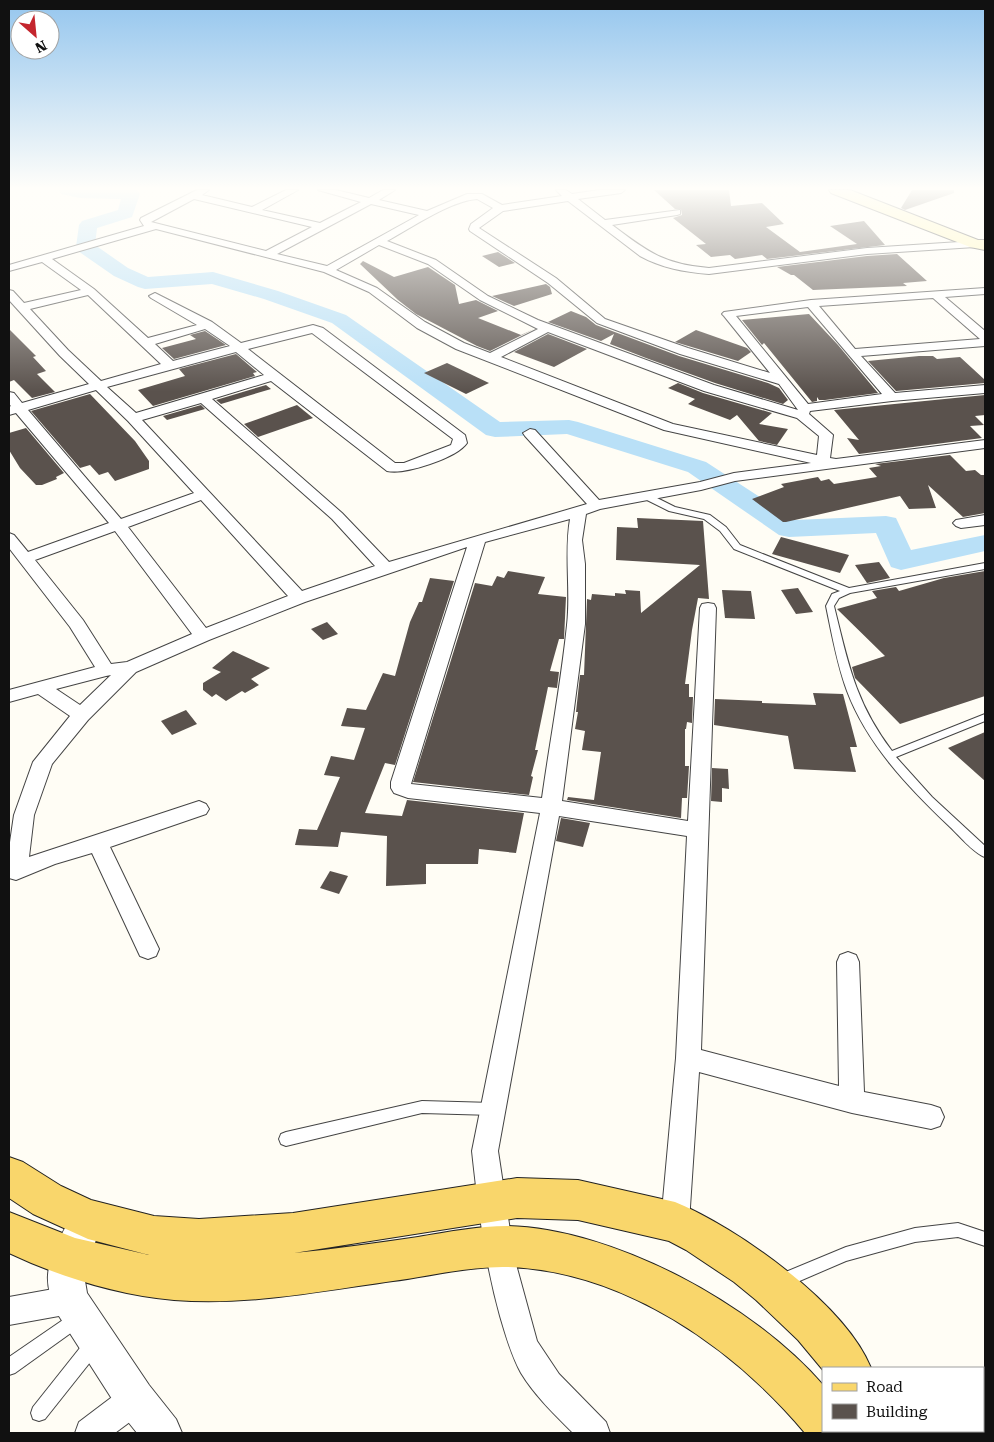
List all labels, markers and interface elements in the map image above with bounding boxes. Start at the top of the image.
north arrow [10,10,60,60]
text: N [32,37,49,56]
legend [822,1367,984,1432]
text: Road [866,1378,903,1396]
text: Building [866,1403,928,1421]

